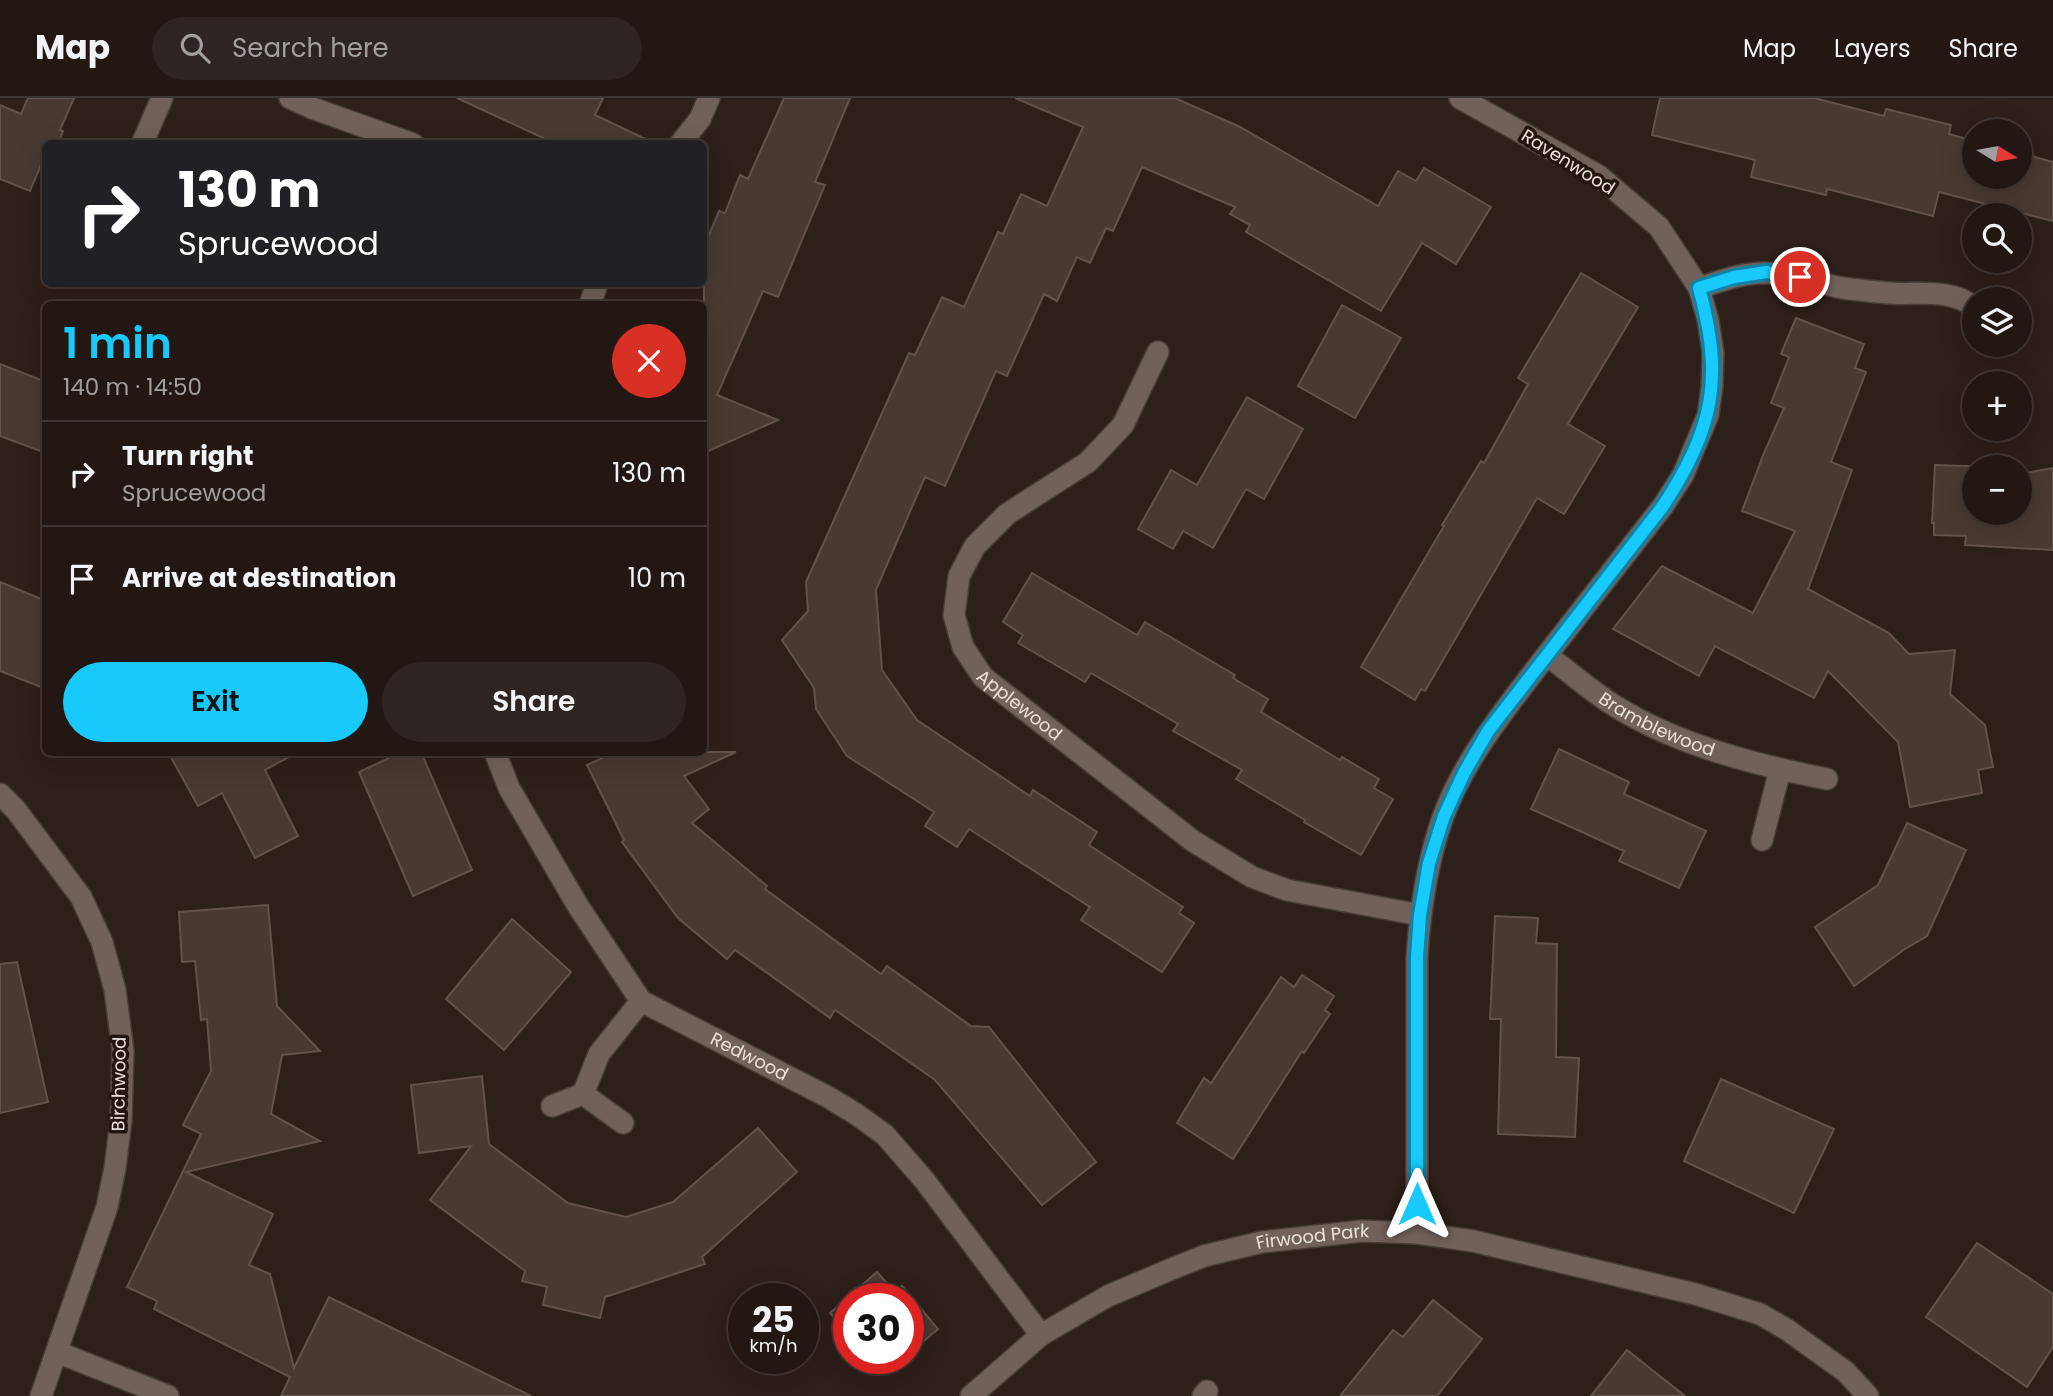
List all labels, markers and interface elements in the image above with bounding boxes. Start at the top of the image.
search box [152,17,642,80]
text: Map [35,24,110,71]
icon: search [176,29,214,67]
text: Search here [232,30,389,66]
text: Map [1743,32,1796,65]
text: Layers [1834,32,1910,65]
text: Share [1948,32,2018,65]
north arrow [1962,119,2032,189]
map controls [1962,119,2032,525]
street label: Ravenwood [1517,123,1620,200]
text: 130 m [178,156,320,224]
icon: right [63,168,154,259]
button: search [1962,203,2032,273]
text: Sprucewood [178,221,379,266]
pin [1770,247,1830,307]
icon: arrive [1781,258,1819,296]
button: layers [1962,287,2032,357]
text: 1 min [63,314,172,373]
button: close [612,324,686,398]
text: 140 m · 14:50 [63,371,202,403]
button: + [1962,371,2032,441]
text: Turn right [122,438,254,474]
icon: right [63,455,101,493]
text: 130 m [612,455,686,491]
button: − [1962,455,2032,525]
text: Sprucewood [122,477,266,509]
icon: arrive [63,560,101,598]
text: Arrive at destination [122,560,397,596]
text: 10 m [628,560,686,596]
button: Exit [63,662,368,742]
button: Share [382,662,686,742]
street label: Applewood [972,664,1067,746]
street label: Bramblewood [1594,686,1718,762]
street label: Redwood [706,1026,793,1087]
street label: Birchwood [105,1036,132,1131]
position arrow [1380,1167,1454,1241]
street label: Firwood Park [1253,1218,1370,1255]
speed limit sign: 30 [833,1283,924,1374]
text: 25 [752,1295,795,1344]
text: km/h [750,1333,797,1358]

